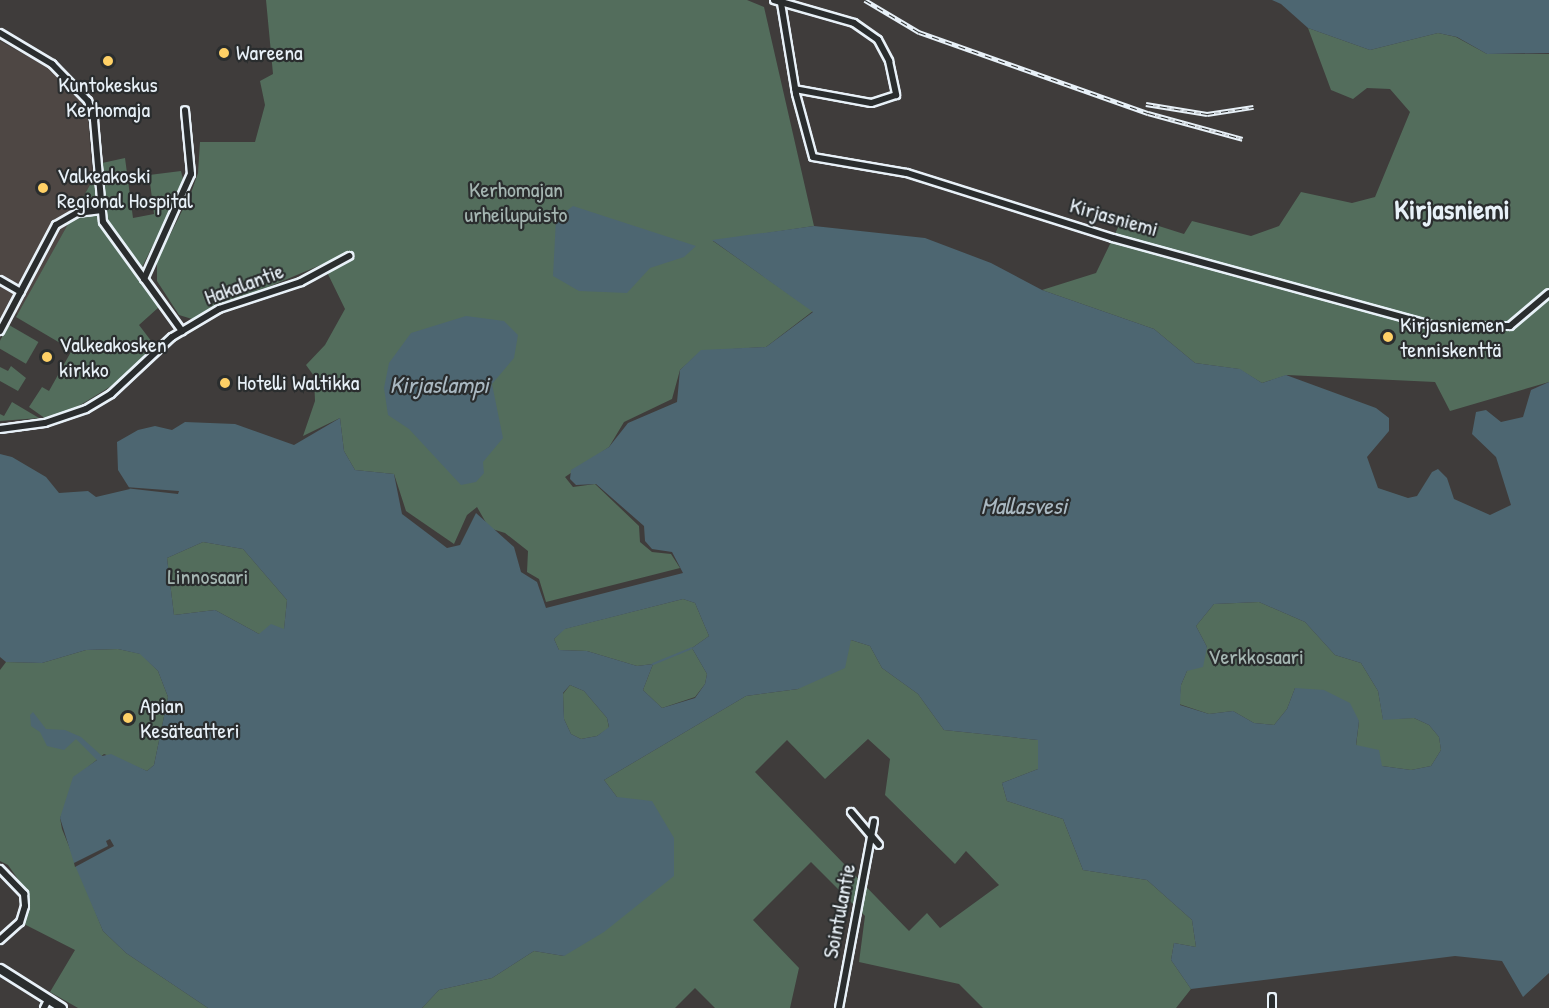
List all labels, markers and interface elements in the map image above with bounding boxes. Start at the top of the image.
place label: Wareena [236,40,303,66]
marker: Wareena [217,46,231,60]
marker: Kuntokeskus Kerhomaja [101,54,115,68]
place label: Kuntokeskus Kerhomaja [58,71,158,122]
place label: Valkeakoski Regional Hospital [57,162,193,214]
park label: Kerhomajan urheilupuisto [465,176,567,228]
marker: Valkeakoski Regional Hospital [34,179,52,197]
street label: Kirjasniemi [1067,192,1161,242]
district label: Kirjasniemi [1394,192,1510,226]
street label: Hakalantie [201,258,287,310]
place label: Kirjasniemen tenniskenttä [1400,311,1504,362]
marker: Kirjasniemen tenniskenttä [1381,330,1395,344]
place label: Valkeakosken kirkko [59,331,167,382]
marker: Valkeakosken kirkko [40,350,54,364]
place label: Hotelli Waltikka [237,370,359,396]
water label: Kirjaslampi [389,371,489,399]
marker: Hotelli Waltikka [218,376,232,390]
water label: Mallasvesi [981,492,1067,520]
park label: Linnosaari [168,564,248,590]
park label: Verkkosaari [1208,644,1304,670]
place label: Apian Kesäteatteri [140,692,240,744]
marker: Apian Kesäteatteri [121,711,135,725]
street label: Sointulantie [817,861,861,961]

